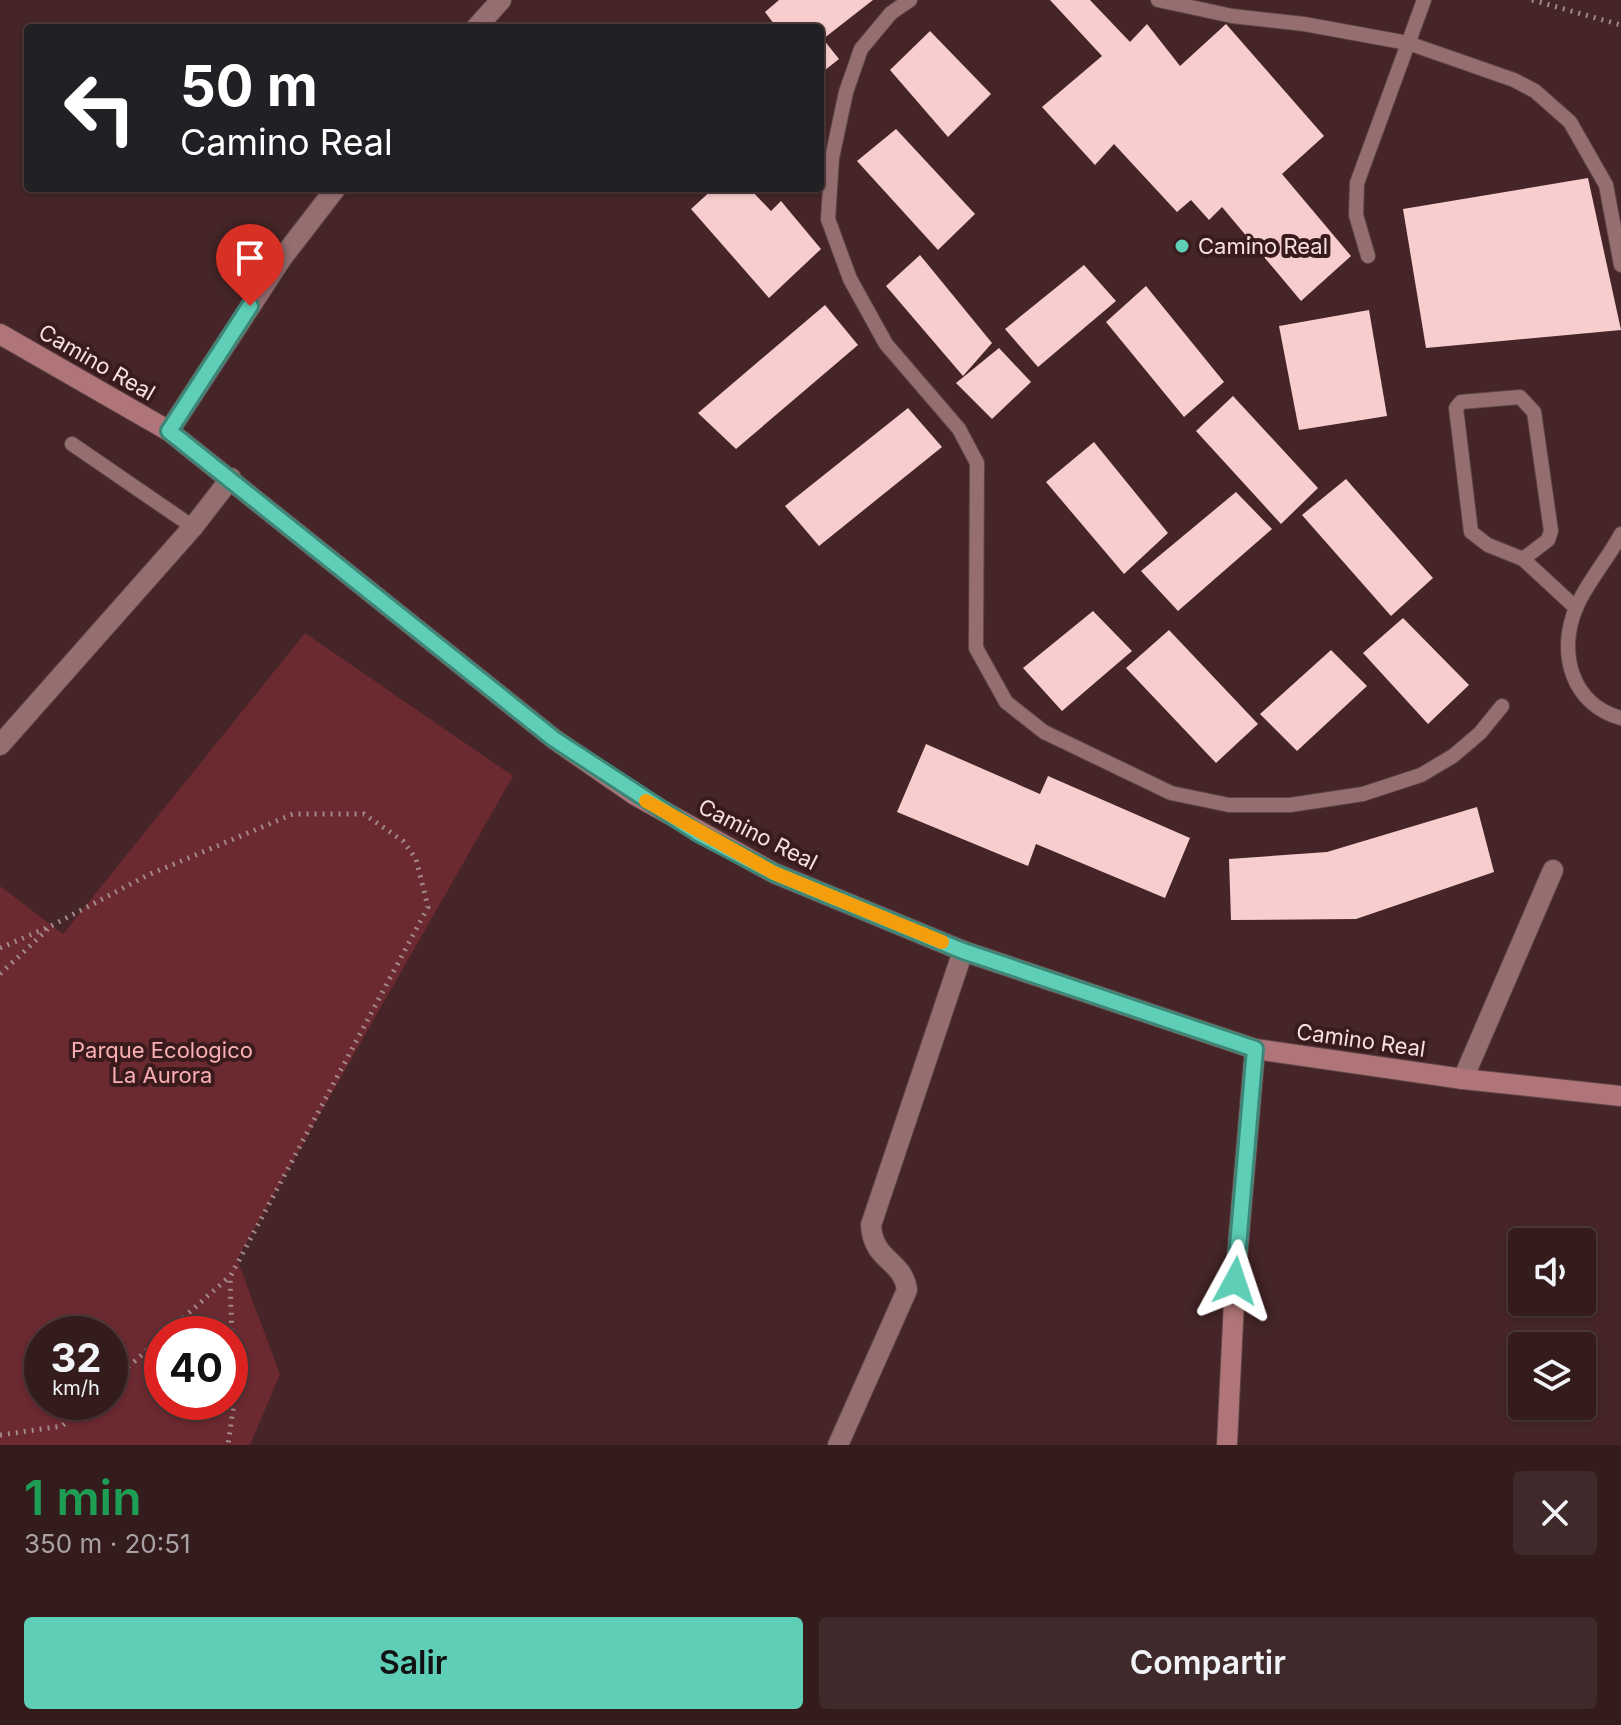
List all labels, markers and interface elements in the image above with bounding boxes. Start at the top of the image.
text: 50 m [180,52,318,120]
icon: left [48,56,152,160]
text: Camino Real [180,120,393,164]
pin [216,224,284,306]
place label: Camino Real [1198,233,1328,259]
icon: arrive [228,236,272,280]
marker: Camino Real [1173,237,1191,255]
street label: Camino Real [34,318,160,406]
street label: Camino Real [694,793,822,875]
street label: Camino Real [1295,1018,1427,1062]
park label: Parque Ecologico La Aurora [71,1037,253,1088]
map controls [1508,1228,1596,1420]
button: sound [1508,1228,1596,1316]
position arrow [1193,1239,1277,1323]
speed limit sign: 40 [144,1316,248,1420]
button: layers [1508,1332,1596,1420]
text: 32 [50,1333,102,1382]
text: km/h [52,1376,100,1400]
text: 1 min [24,1468,142,1527]
button: close [1513,1471,1597,1555]
text: 350 m · 20:51 [24,1528,191,1559]
button: Salir [24,1617,803,1709]
button: Compartir [819,1617,1597,1709]

